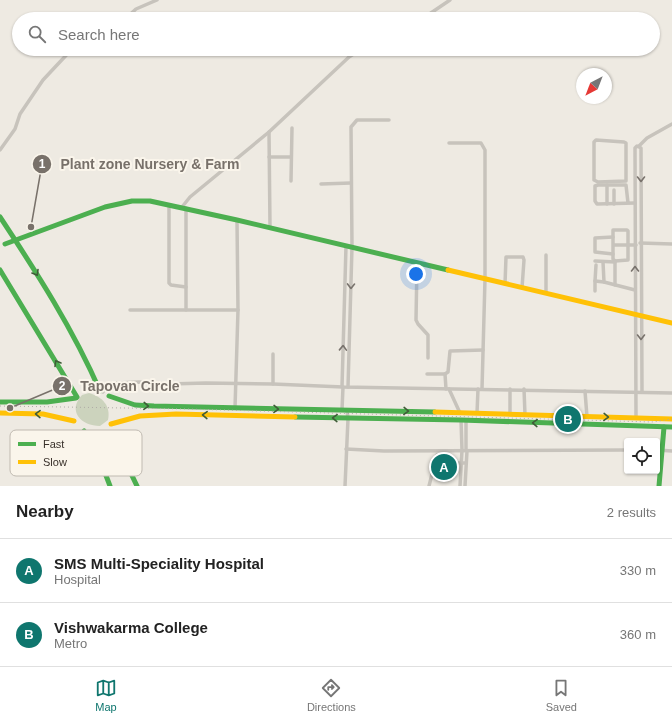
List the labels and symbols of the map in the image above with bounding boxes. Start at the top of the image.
north arrow [576,68,612,104]
callout: Plant zone Nursery & Farm [32,151,247,177]
text: Plant zone Nursery & Farm [61,156,239,172]
text: 1 [39,157,46,171]
one-way arrow [637,176,645,182]
your location [406,264,426,284]
one-way arrow [631,266,639,272]
one-way arrow [32,269,39,276]
one-way arrow [347,283,355,289]
one-way arrow [637,334,645,340]
one-way arrow [339,345,347,351]
one-way arrow [54,360,61,367]
callout: Tapovan Circle [52,373,188,399]
text: Tapovan Circle [80,378,180,394]
text: 2 [59,379,66,393]
one-way arrow [143,402,149,410]
pin: B [555,404,581,434]
one-way arrow [273,405,279,413]
one-way arrow [403,407,409,415]
one-way arrow [34,410,40,418]
one-way arrow [202,411,208,420]
one-way arrow [603,413,609,422]
one-way arrow [332,414,338,423]
one-way arrow [532,418,538,427]
legend [10,430,142,476]
text: Fast [43,438,64,450]
pin: A [431,452,457,482]
text: Slow [43,456,67,468]

